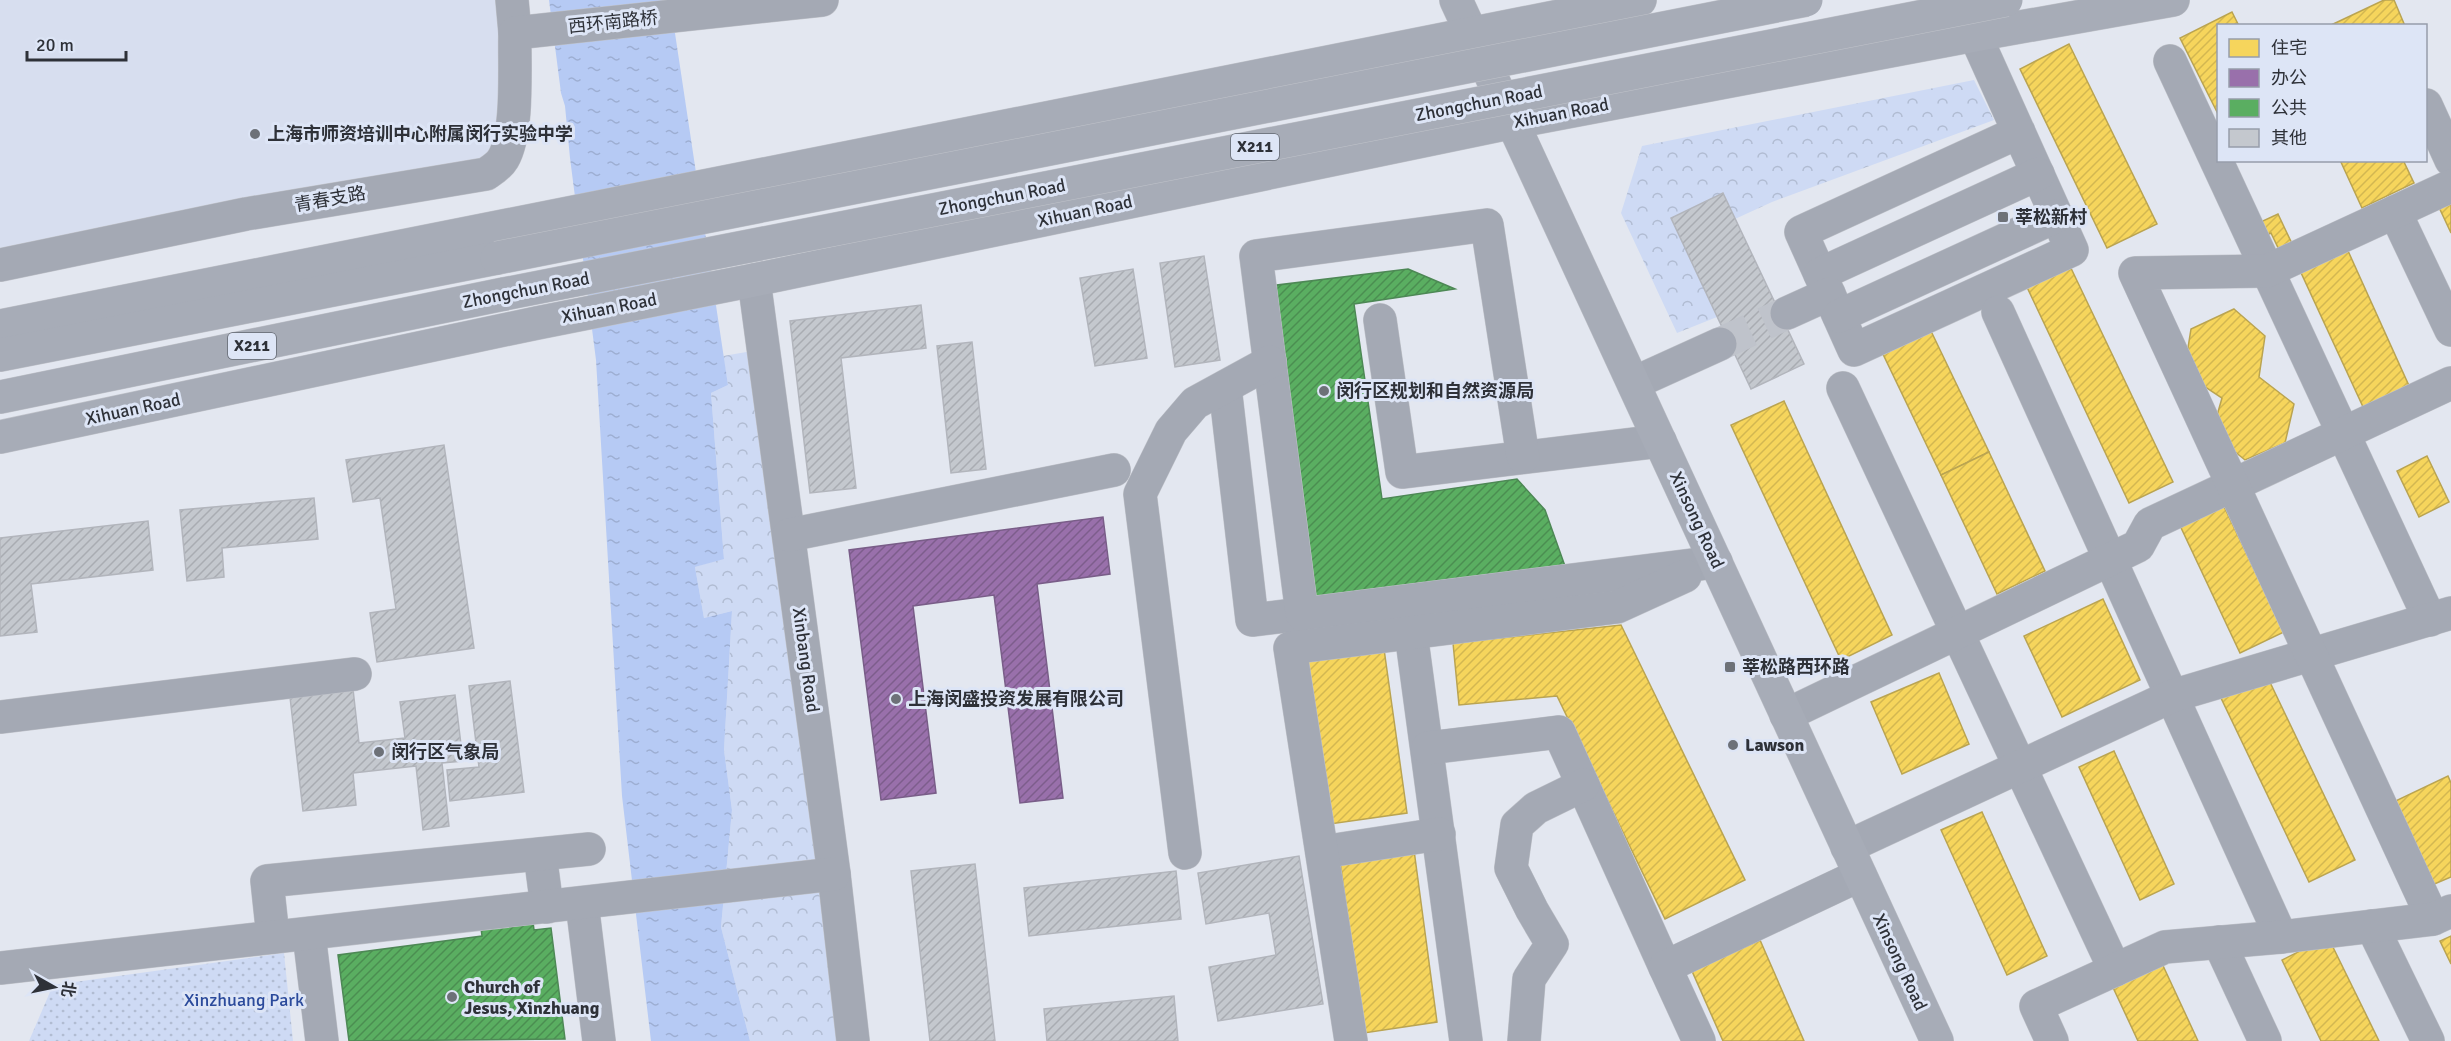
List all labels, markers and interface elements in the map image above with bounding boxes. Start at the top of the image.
street label: 西环南路桥 [567,6,659,38]
scale bar [27,24,126,62]
legend [2217,24,2427,162]
text: 20 m [36,34,74,56]
text: 住宅 [2271,37,2307,59]
text: 办公 [2271,67,2307,89]
street label: Zhongchun Road [1414,80,1544,126]
street label: Xihuan Road [1512,93,1610,133]
text: 公共 [2271,97,2307,119]
place label: 上海市师资培训中心附属闵行实验中学 [267,123,573,145]
marker: 上海市师资培训中心附属闵行实验中学 [248,127,262,141]
text: 其他 [2271,127,2307,149]
road number: X211 [1231,134,1279,160]
street label: Zhongchun Road [937,174,1067,220]
street label: 青春支路 [293,182,367,216]
street label: Xihuan Road [1036,190,1134,232]
place label: 莘松新村 [2015,206,2087,228]
marker: 莘松新村 [1996,210,2010,224]
street label: Zhongchun Road [461,267,591,313]
street label: Xihuan Road [560,288,658,328]
road number: X211 [228,333,276,359]
place label: 闵行区规划和自然资源局 [1336,380,1534,402]
marker: 闵行区规划和自然资源局 [1317,384,1331,398]
street label: Xihuan Road [84,388,182,430]
street label: Xinsong Road [1665,468,1729,572]
street label: Xinbang Road [788,606,824,714]
place label: 莘松路西环路 [1742,656,1850,678]
marker: 莘松路西环路 [1723,660,1737,674]
place label: 上海闵盛投资发展有限公司 [908,688,1124,710]
marker: 上海闵盛投资发展有限公司 [889,692,903,706]
place label: Lawson [1745,734,1804,756]
marker: Lawson [1726,738,1740,752]
place label: 闵行区气象局 [391,741,499,763]
marker: 闵行区气象局 [372,745,386,759]
street label: Xinsong Road [1868,910,1932,1014]
north arrow [24,957,84,1017]
place label: Church of Jesus, Xinzhuang [464,976,600,1019]
text: 北 [57,980,79,999]
park label: Xinzhuang Park [184,989,304,1011]
marker: Church of Jesus, Xinzhuang [445,990,459,1004]

